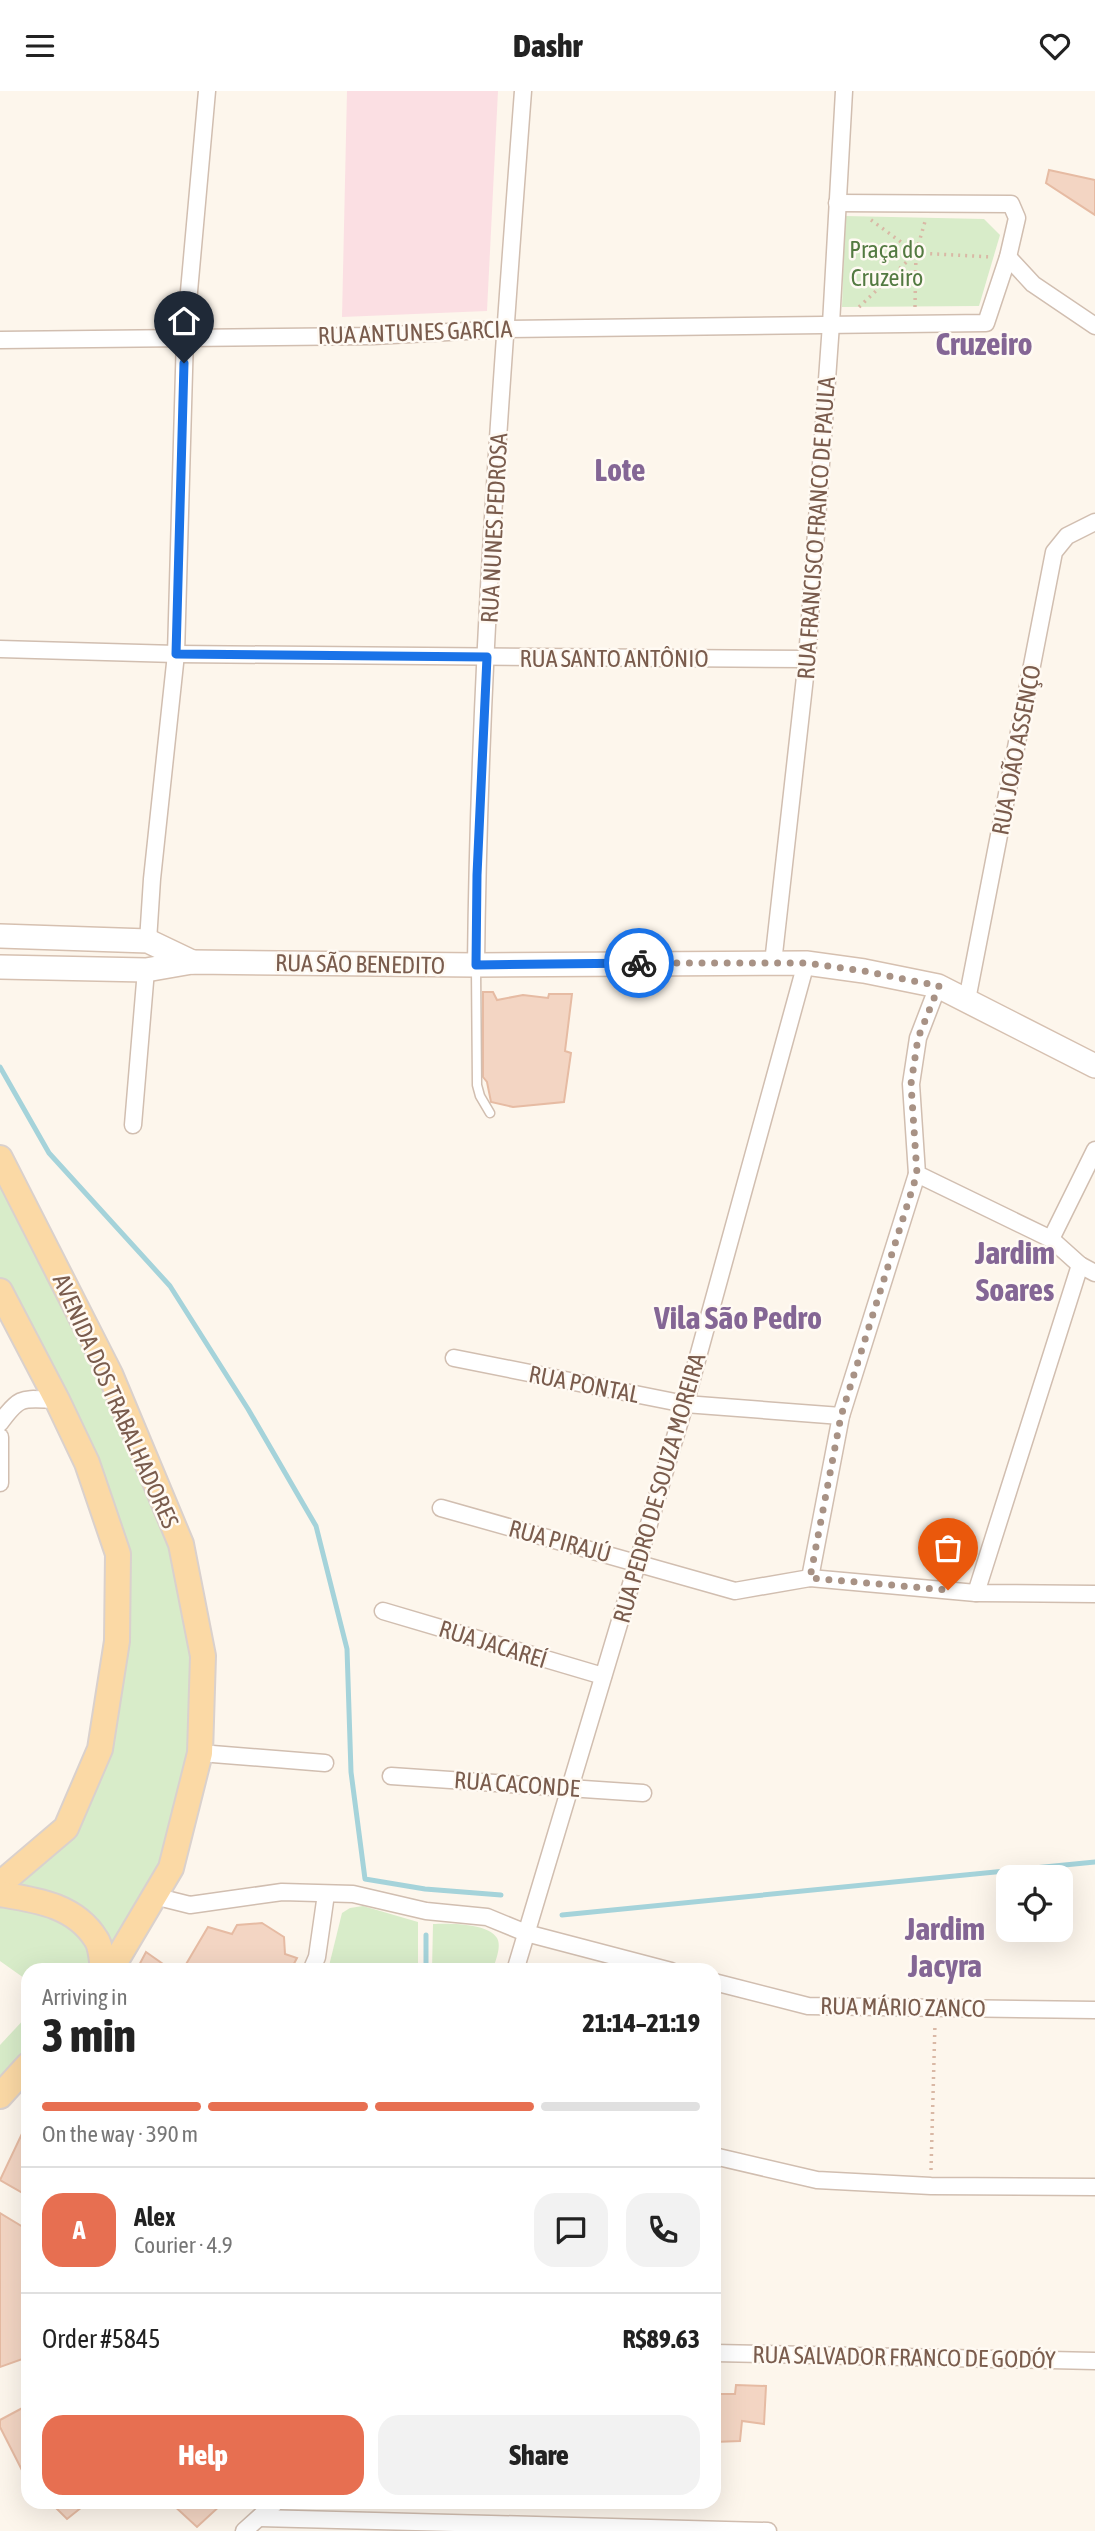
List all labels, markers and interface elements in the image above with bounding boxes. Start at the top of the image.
icon: menu [21,27,59,65]
text: Dashr [513,27,582,64]
icon: heart [1036,27,1074,65]
park label: Praça do Cruzeiro [849,236,925,291]
pin [154,291,214,363]
icon: home [165,302,203,340]
street label: RUA ANTUNES GARCIA [317,315,513,349]
district label: Cruzeiro [936,325,1032,362]
street label: RUA FRANCISCO FRANCO DE PAULA [792,376,840,680]
street label: RUA NUNES PEDROSA [476,432,512,624]
district label: Lote [595,451,645,488]
street label: RUA SANTO ANTÔNIO [520,645,708,672]
street label: RUA JOÃO ASSENÇO [986,663,1046,837]
courier [604,928,674,998]
icon: bike [620,944,658,982]
street label: RUA SÃO BENEDITO [275,949,445,979]
district label: Jardim Soares [974,1234,1055,1308]
street label: AVENIDA DOS TRABALHADORES [48,1270,184,1532]
district label: Vila São Pedro [653,1299,822,1336]
street label: RUA PEDRO DE SOUZA MOREIRA [608,1350,710,1626]
street label: RUA PONTAL [527,1360,642,1408]
street label: RUA PIRAJÚ [506,1514,614,1568]
pin [918,1518,978,1590]
icon: bag [929,1529,967,1567]
street label: RUA JACAREÍ [436,1615,550,1673]
street label: RUA CACONDE [453,1766,581,1802]
map controls [996,1865,1073,1942]
button: locate [996,1865,1073,1942]
district label: Jardim Jacyra [904,1910,985,1984]
text: Arriving in [42,1984,128,2010]
street label: RUA MÁRIO ZANCO [820,1992,986,2022]
text: 21:14–21:19 [583,2008,700,2038]
text: 3 min [42,2009,136,2062]
text: On the way · 390 m [42,2121,198,2147]
button: chat [534,2193,608,2267]
button: phone [626,2193,700,2267]
text: Alex [134,2202,175,2232]
text: A [73,2215,85,2245]
text: Courier · 4.9 [134,2232,233,2258]
text: Order #5845 [42,2324,161,2354]
text: R$89.63 [623,2324,700,2354]
street label: RUA SALVADOR FRANCO DE GODÓY [752,2341,1056,2373]
button: Help [42,2415,364,2495]
button: Share [378,2415,700,2495]

